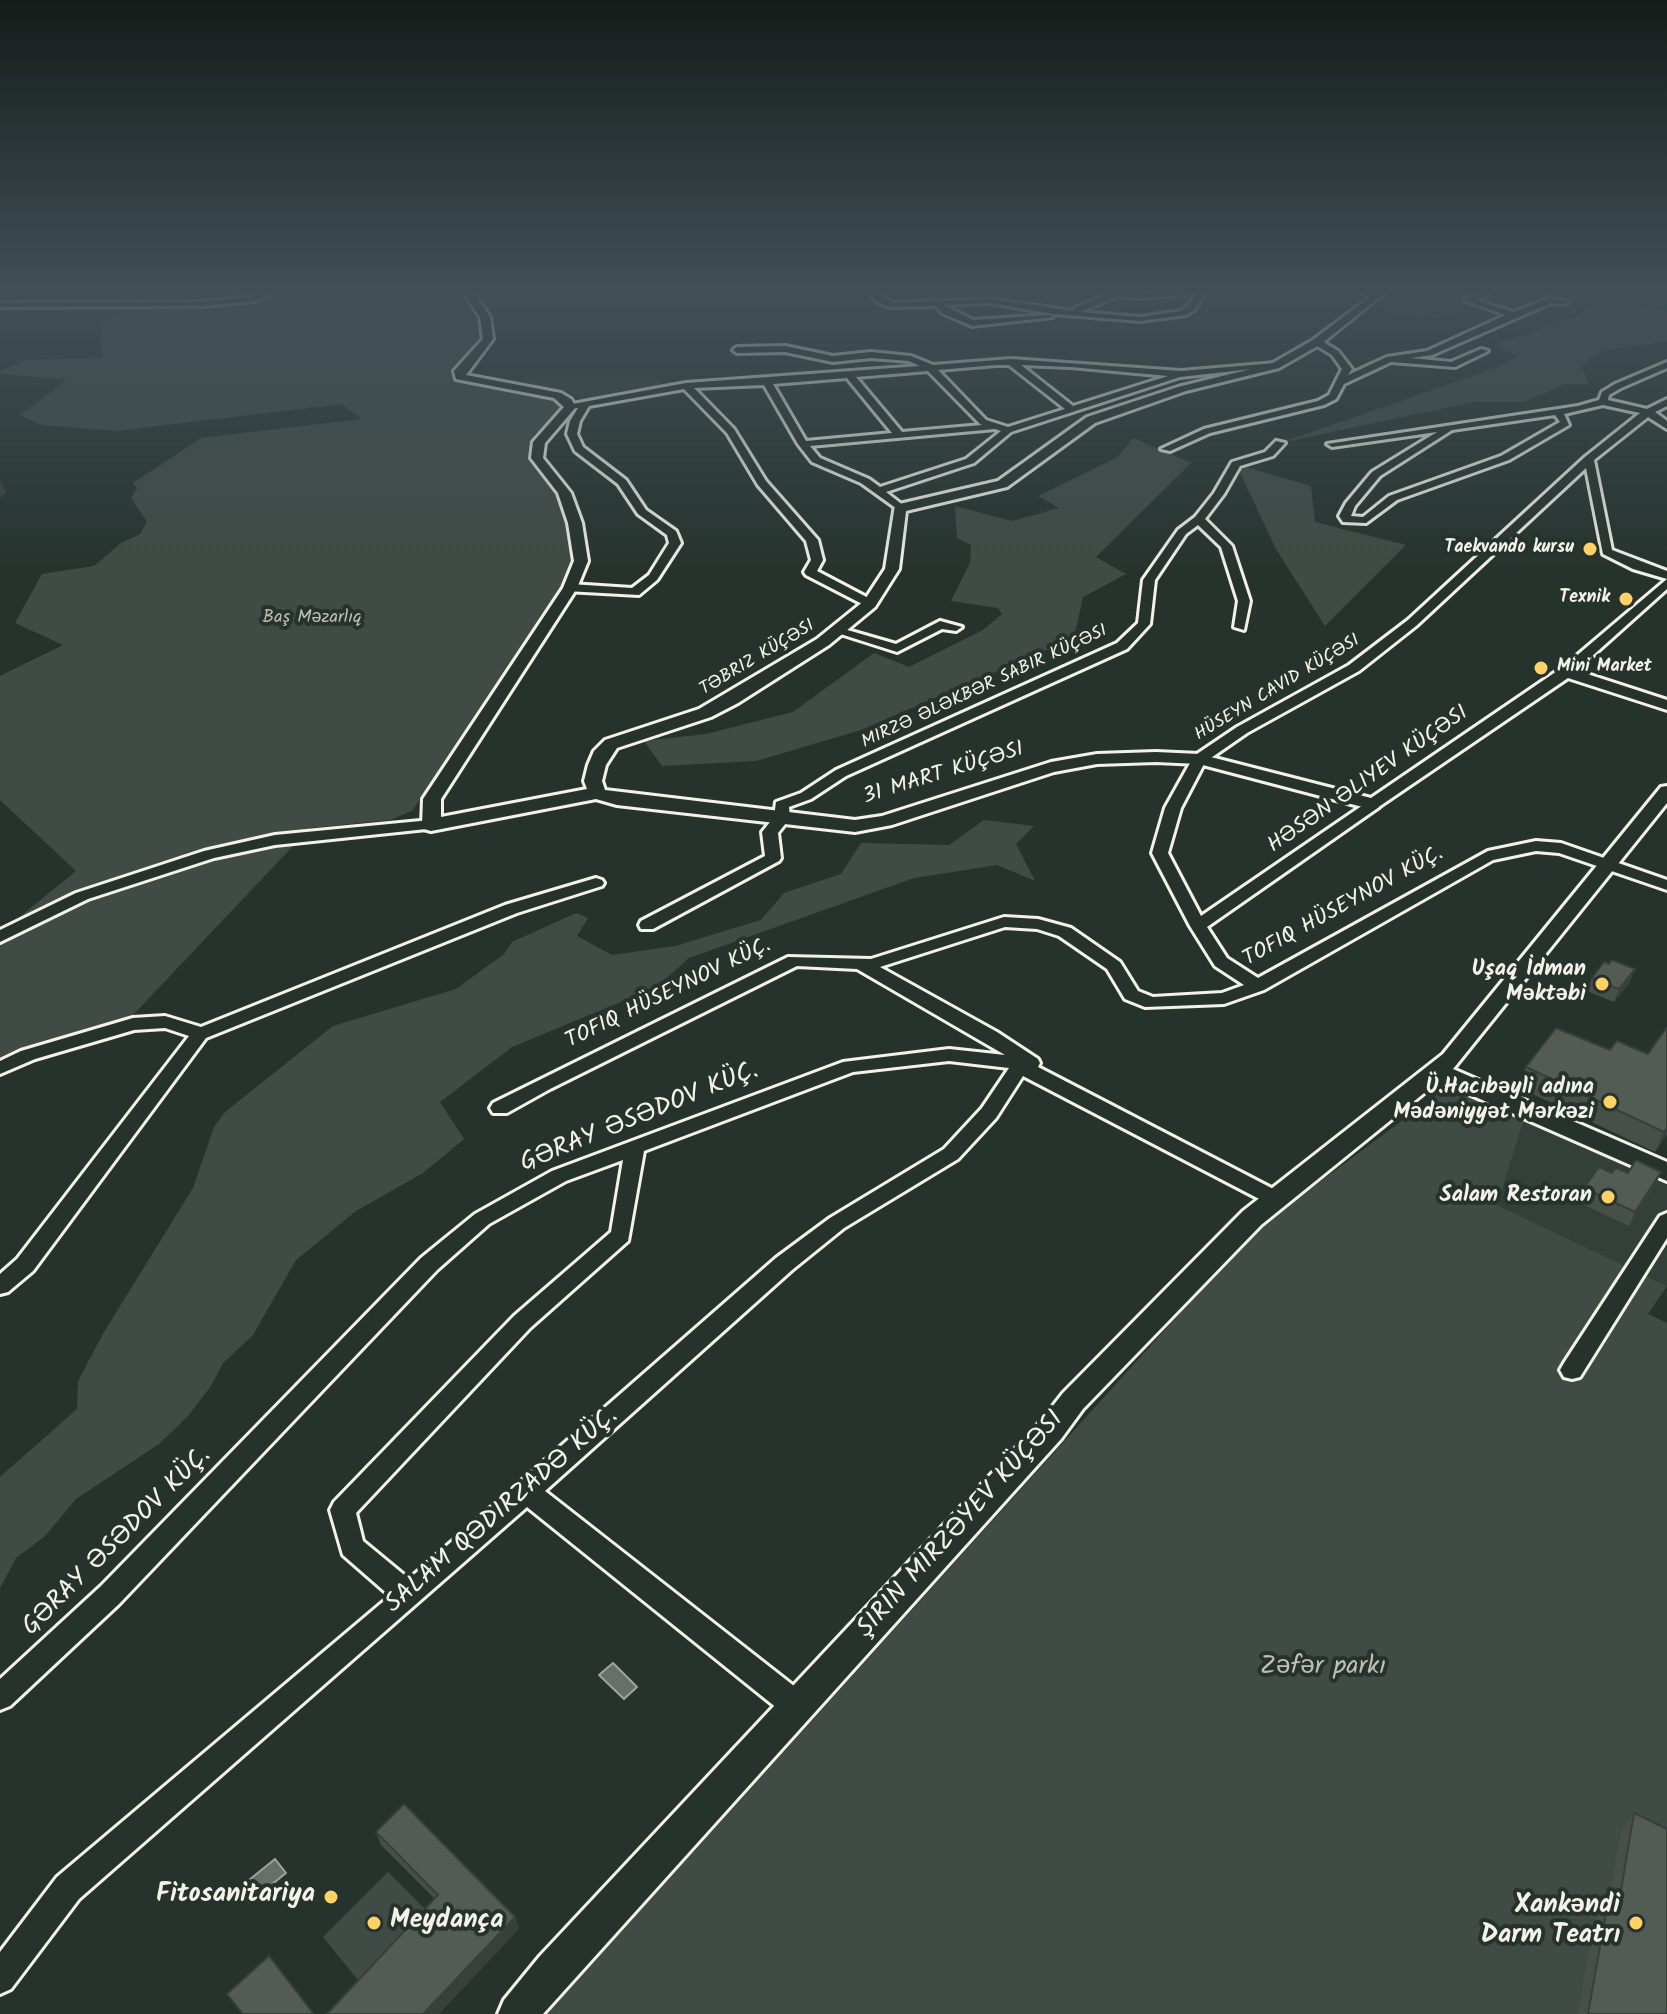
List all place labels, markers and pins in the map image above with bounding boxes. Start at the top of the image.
place label: Taekvando kursu [1444,538,1574,560]
marker: Taekvando kursu [1581,540,1599,558]
place label: Texnik [1559,588,1610,610]
marker: Texnik [1617,590,1635,608]
place label: Mini Market [1557,657,1652,679]
marker: Mini Market [1532,659,1550,677]
place label: Uşaq İdman Məktəbi [1471,958,1586,1010]
marker: Uşaq İdman Məktəbi [1593,975,1611,993]
place label: Ü.Hacıbəyli adına Mədəniyyət Mərkəzi [1393,1076,1594,1128]
marker: Ü.Hacıbəyli adına Mədəniyyət Mərkəzi [1601,1093,1619,1111]
place label: Salam Restoran [1440,1184,1592,1210]
marker: Salam Restoran [1599,1188,1617,1206]
place label: Fitosanitariya [156,1881,315,1913]
marker: Fitosanitariya [322,1888,340,1906]
place label: Xankəndi Darm Teatrı [1481,1892,1620,1954]
place label: Meydança [390,1907,504,1939]
marker: Meydança [365,1914,383,1932]
marker: Xankəndi Darm Teatrı [1627,1914,1645,1932]

